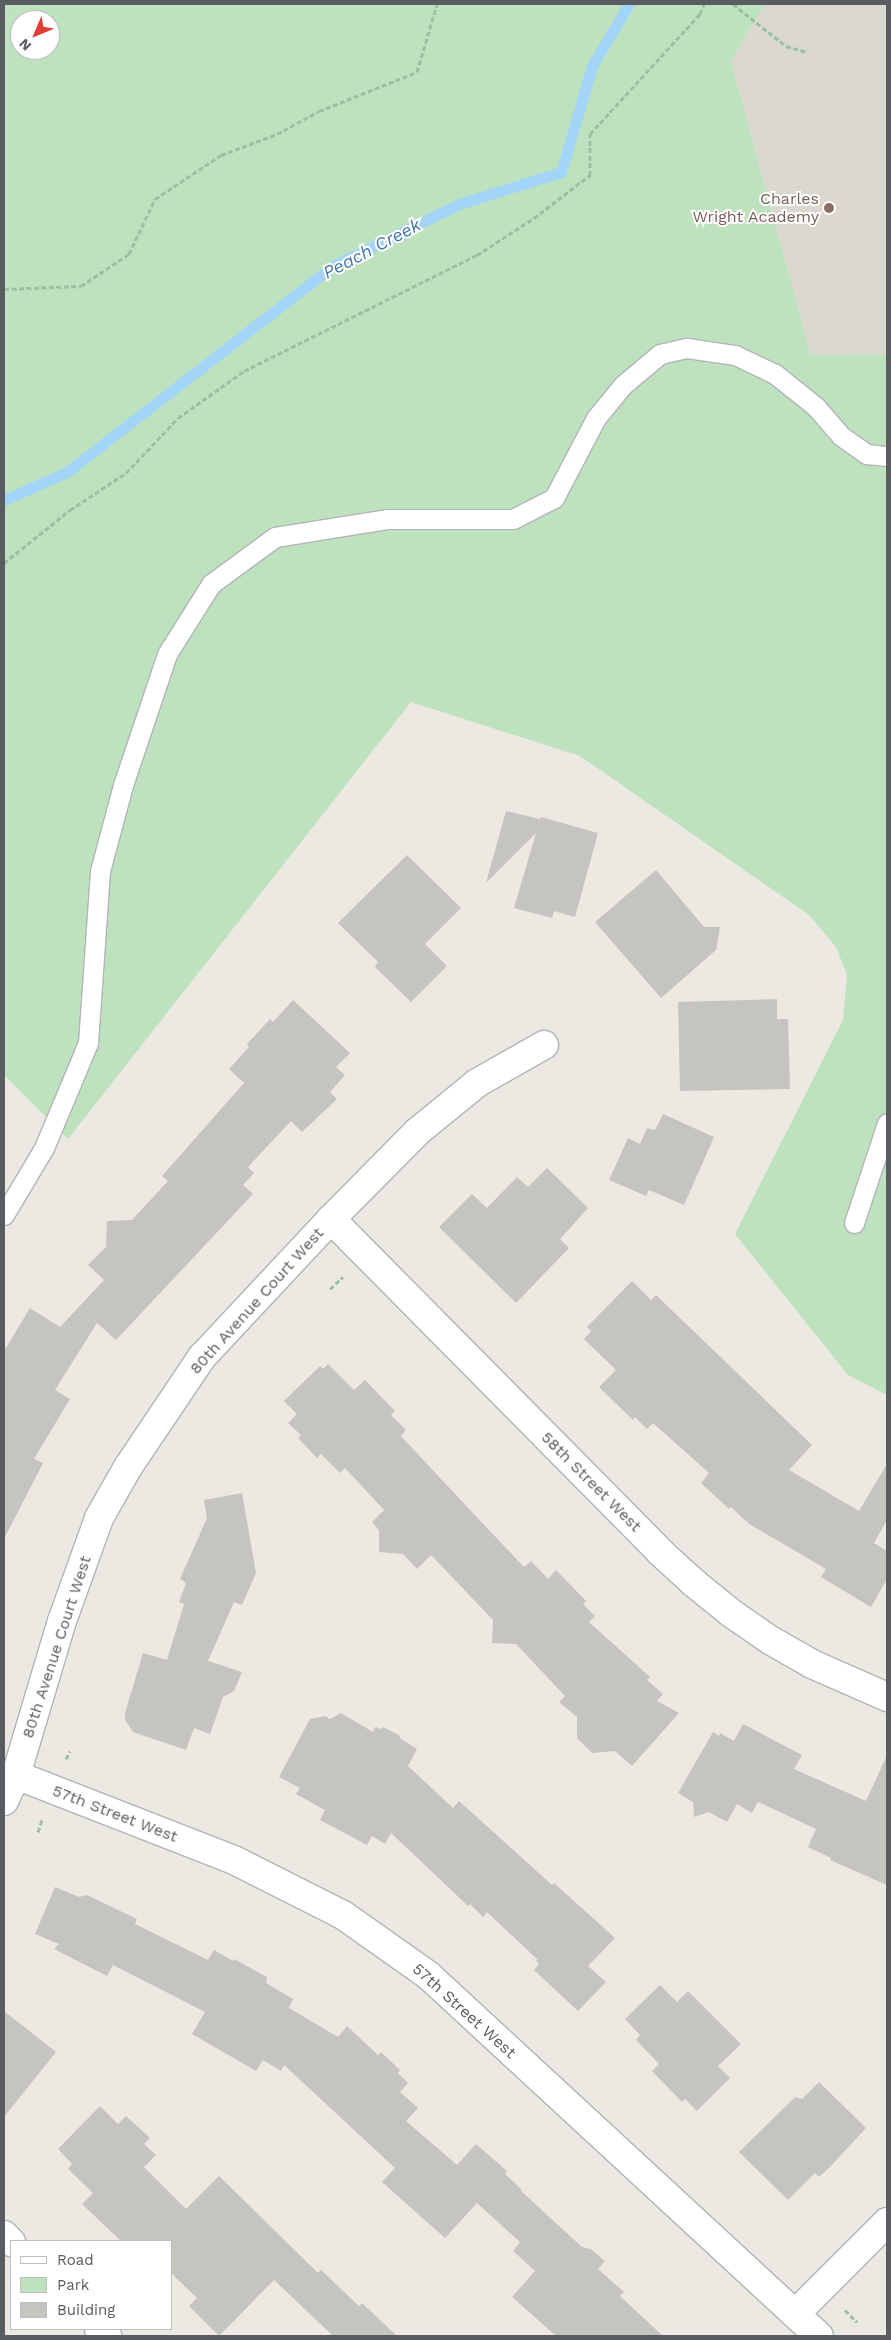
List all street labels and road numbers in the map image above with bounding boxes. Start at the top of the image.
street label: 80th Avenue Court West [186,1223,328,1379]
street label: 58th Street West [537,1428,645,1536]
street label: 80th Avenue Court West [18,1553,96,1741]
street label: 57th Street West [49,1781,181,1847]
street label: 57th Street West [408,1959,520,2063]

